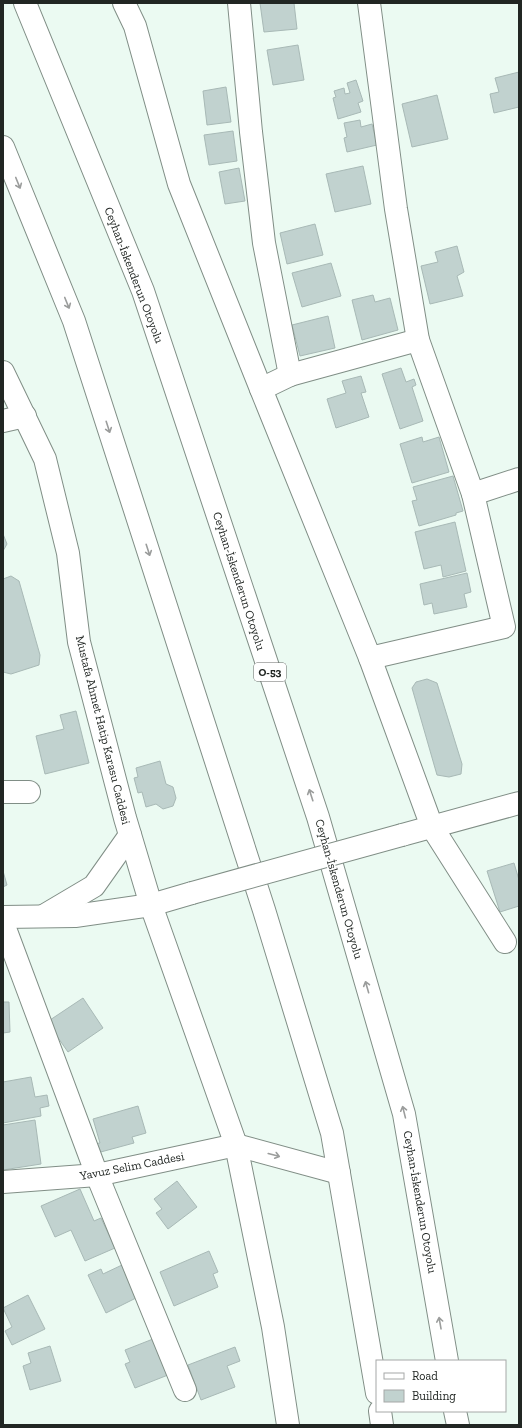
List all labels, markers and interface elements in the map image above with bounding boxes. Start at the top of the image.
one-way arrow [14,177,22,189]
street label: Ceyhan-İskenderun Otoyolu [102,205,167,345]
one-way arrow [64,297,72,309]
one-way arrow [105,420,113,432]
street label: Ceyhan-İskenderun Otoyolu [210,510,268,652]
one-way arrow [145,544,152,557]
street label: Mustafa Ahmet Hatip Karasu Caddesi [73,634,133,826]
road number: O-53 [254,663,286,681]
one-way arrow [306,790,314,802]
street label: Ceyhan-İskenderun Otoyolu [312,818,366,961]
one-way arrow [363,981,370,994]
one-way arrow [399,1106,407,1119]
street label: Ceyhan-İskenderun Otoyolu [401,1130,440,1275]
street label: Yavuz Selim Caddesi [78,1149,186,1183]
one-way arrow [267,1152,280,1159]
one-way arrow [436,1316,444,1329]
legend [376,1360,506,1412]
text: Road [412,1369,438,1383]
text: Building [412,1389,456,1403]

